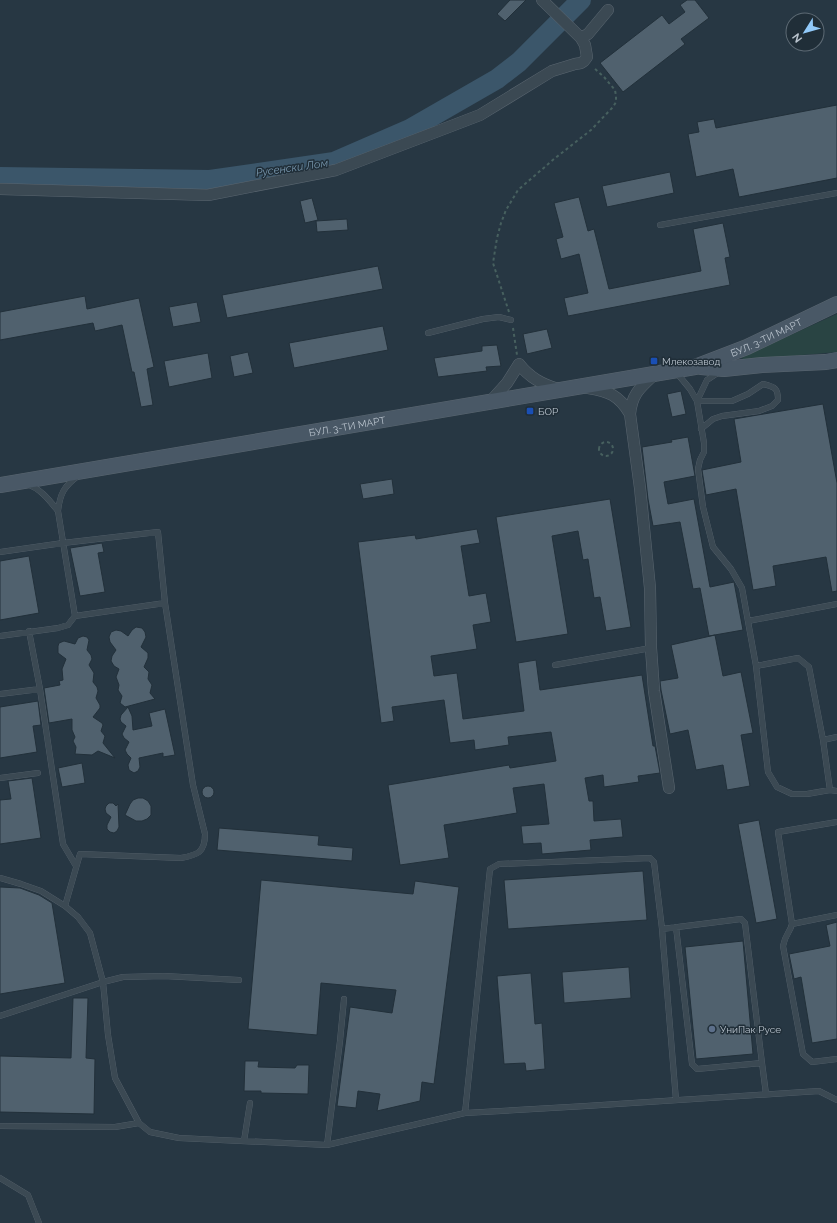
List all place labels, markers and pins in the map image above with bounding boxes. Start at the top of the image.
marker: Млекозавод [649,356,659,366]
place label: Млекозавод [662,356,721,367]
marker: БОР [525,406,535,416]
place label: БОР [538,406,558,417]
marker: УниПак Русе [707,1024,717,1034]
place label: УниПак Русе [720,1024,781,1035]

